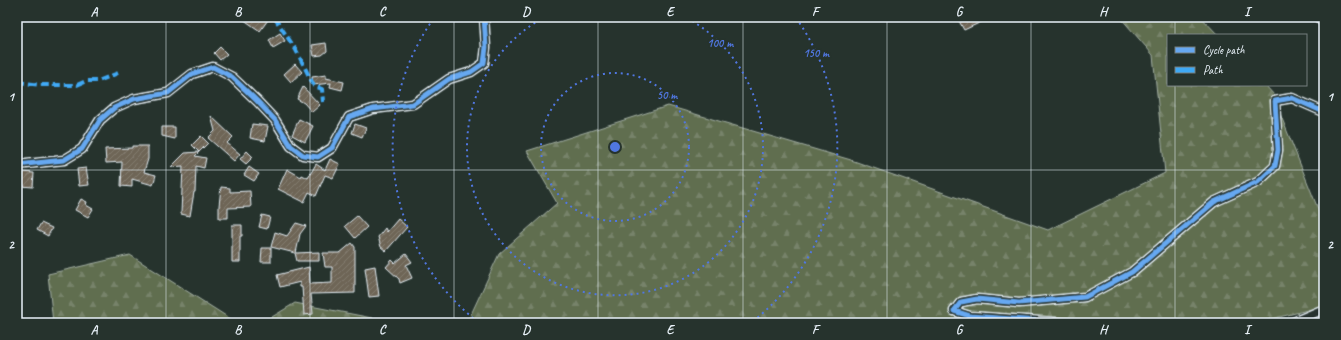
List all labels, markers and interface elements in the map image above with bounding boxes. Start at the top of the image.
text: A [91,4,99,20]
text: B [235,4,243,20]
text: C [379,4,387,20]
text: D [522,4,531,20]
text: E [667,4,676,20]
text: F [812,4,821,20]
text: G [956,4,964,20]
text: H [1099,4,1109,20]
text: I [1244,4,1253,20]
legend [1167,34,1307,86]
text: 100 m [707,35,734,51]
text: Cycle path [1203,42,1245,58]
text: 150 m [803,45,830,61]
text: Path [1203,62,1223,78]
text: 50 m [657,87,678,103]
text: 1 [8,89,16,105]
text: 1 [1327,89,1335,105]
centre of rings [608,140,622,154]
text: 2 [8,237,15,253]
text: 2 [1327,237,1334,253]
text: A [91,322,99,338]
text: B [235,322,243,338]
text: C [379,322,387,338]
text: D [522,322,531,338]
text: E [667,322,676,338]
text: F [812,322,821,338]
text: G [956,322,964,338]
text: H [1099,322,1109,338]
text: I [1244,322,1253,338]

